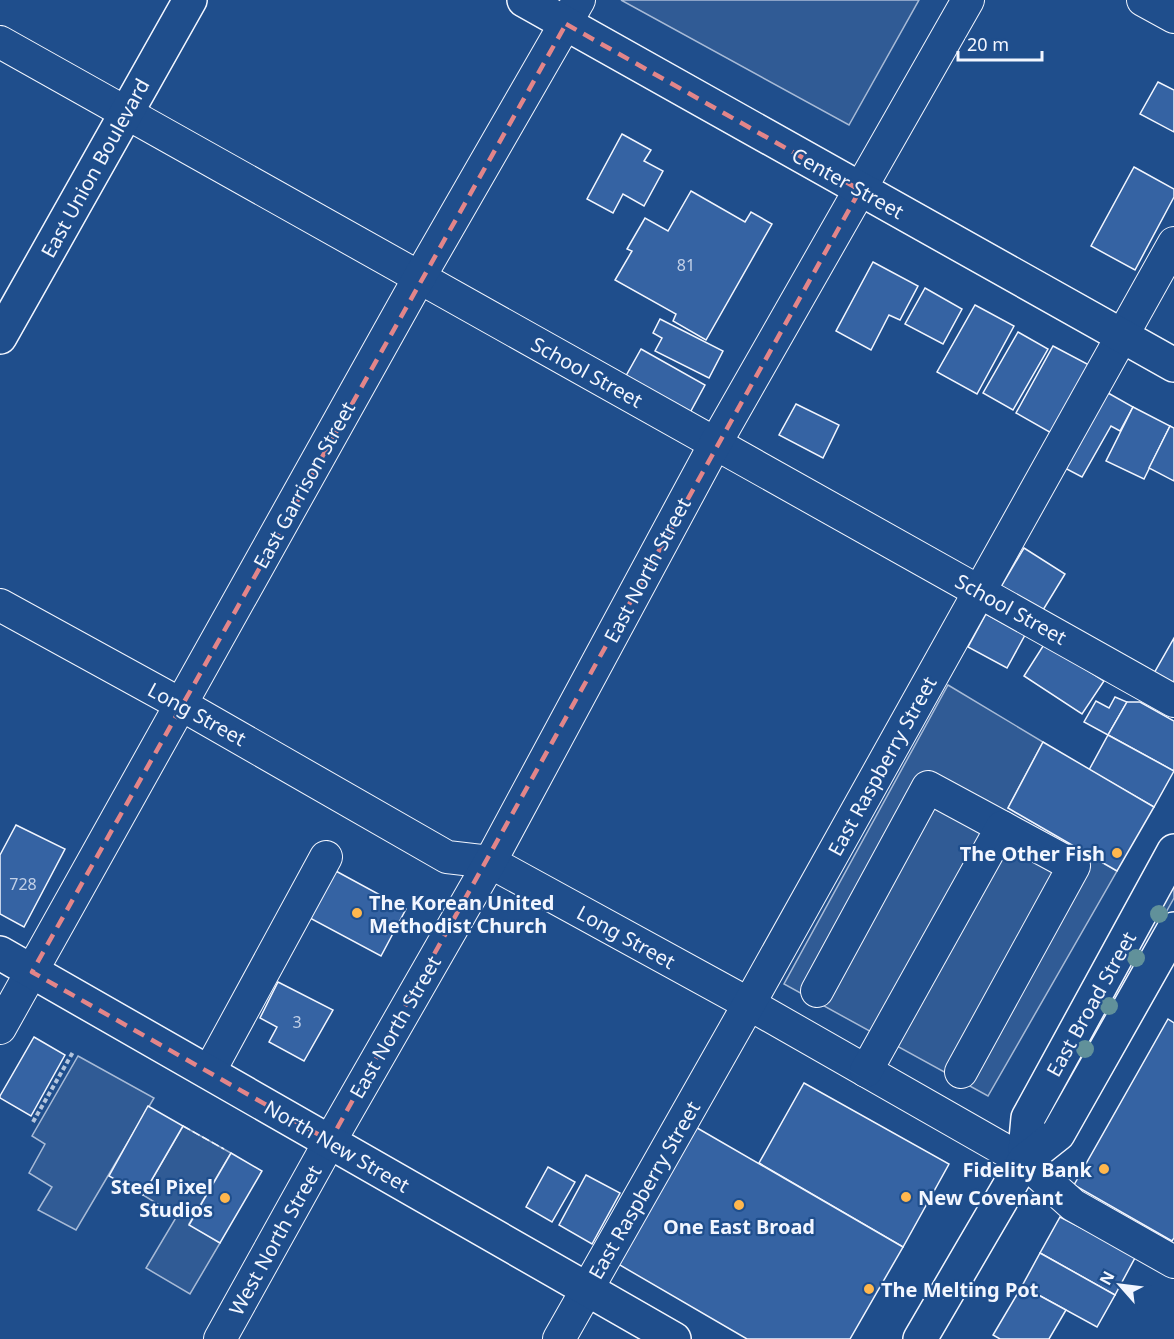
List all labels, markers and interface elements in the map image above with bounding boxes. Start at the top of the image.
scale bar [958,24,1042,62]
text: 20 m [967,32,1009,56]
street label: East Union Boulevard [34,73,156,263]
street label: Center Street [787,141,909,225]
house number: 81 [677,254,695,276]
street label: School Street [527,330,647,414]
street label: East Garrison Street [247,397,361,573]
street label: East North Street [597,493,697,647]
street label: School Street [951,567,1071,651]
street label: East Raspberry Street [821,671,943,861]
street label: Long Street [143,676,251,752]
place label: The Other Fish [960,840,1105,867]
marker: The Other Fish [1110,846,1124,860]
house number: 728 [9,873,37,895]
place label: The Korean United Methodist Church [369,889,554,939]
street label: Long Street [572,899,680,975]
marker: The Korean United Methodist Church [350,906,364,920]
street label: East Broad Street [1040,927,1142,1081]
street label: East North Street [343,951,447,1103]
house number: 3 [292,1011,302,1033]
street label: North New Street [260,1094,414,1198]
street label: East Raspberry Street [582,1096,706,1284]
place label: Fidelity Bank [963,1156,1093,1183]
street label: West North Street [223,1160,327,1320]
marker: Fidelity Bank [1097,1162,1111,1176]
place label: Steel Pixel Studios [111,1173,213,1223]
place label: New Covenant [918,1184,1063,1211]
marker: New Covenant [899,1190,913,1204]
marker: Steel Pixel Studios [218,1191,232,1205]
marker: One East Broad [732,1198,746,1212]
place label: One East Broad [663,1213,815,1240]
north arrow [1090,1255,1150,1315]
text: N [1094,1267,1120,1289]
place label: The Melting Pot [881,1276,1039,1303]
marker: The Melting Pot [862,1282,876,1296]

